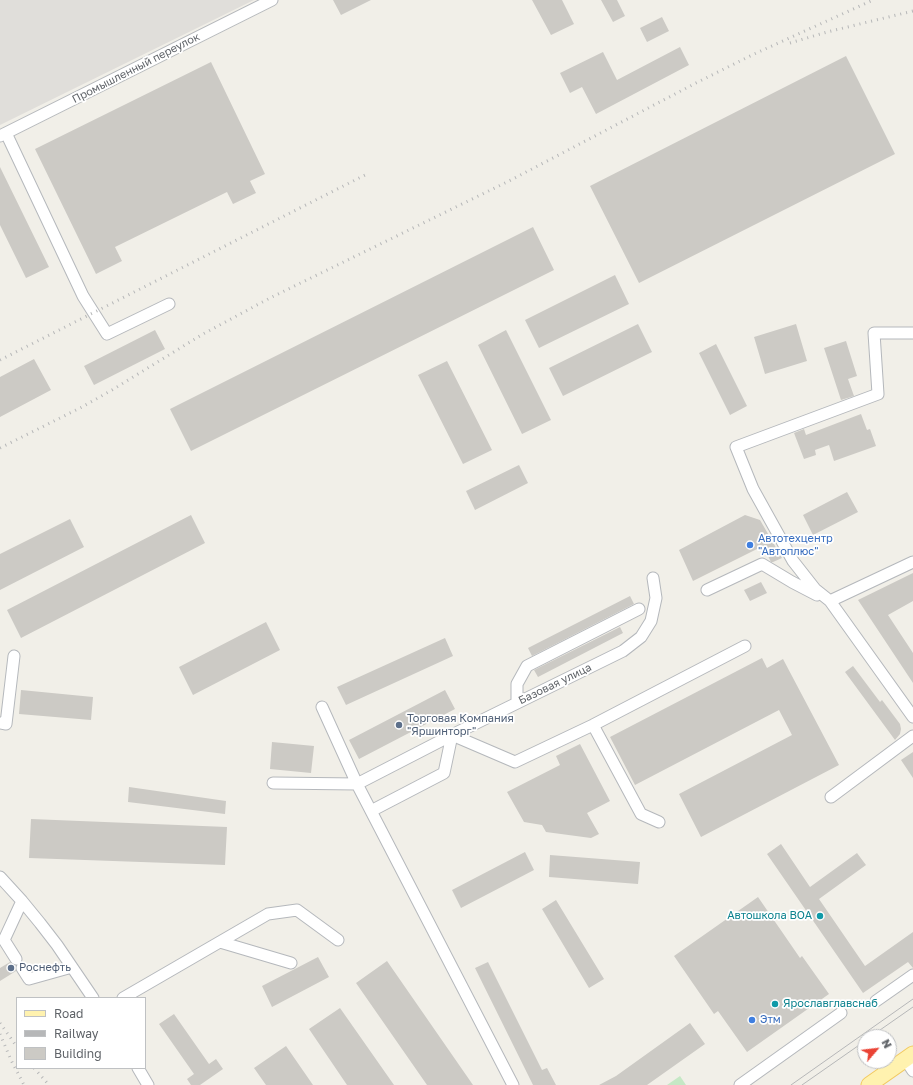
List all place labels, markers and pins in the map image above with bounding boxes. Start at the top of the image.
place label: Автотехцентр "Автоплюс" [758,532,833,558]
marker: Автотехцентр "Автоплюс" [745,540,755,550]
place label: Торговая Компания "Яршинторг" [407,712,514,738]
marker: Торговая Компания "Яршинторг" [394,720,404,730]
place label: Автошкола ВОА [727,909,812,923]
marker: Автошкола ВОА [815,911,825,921]
place label: Роснефть [19,961,71,975]
marker: Роснефть [6,963,16,973]
place label: Ярославглавснаб [783,997,878,1011]
marker: Ярославглавснаб [770,999,780,1009]
place label: Этм [760,1013,781,1027]
marker: Этм [747,1015,757,1025]

